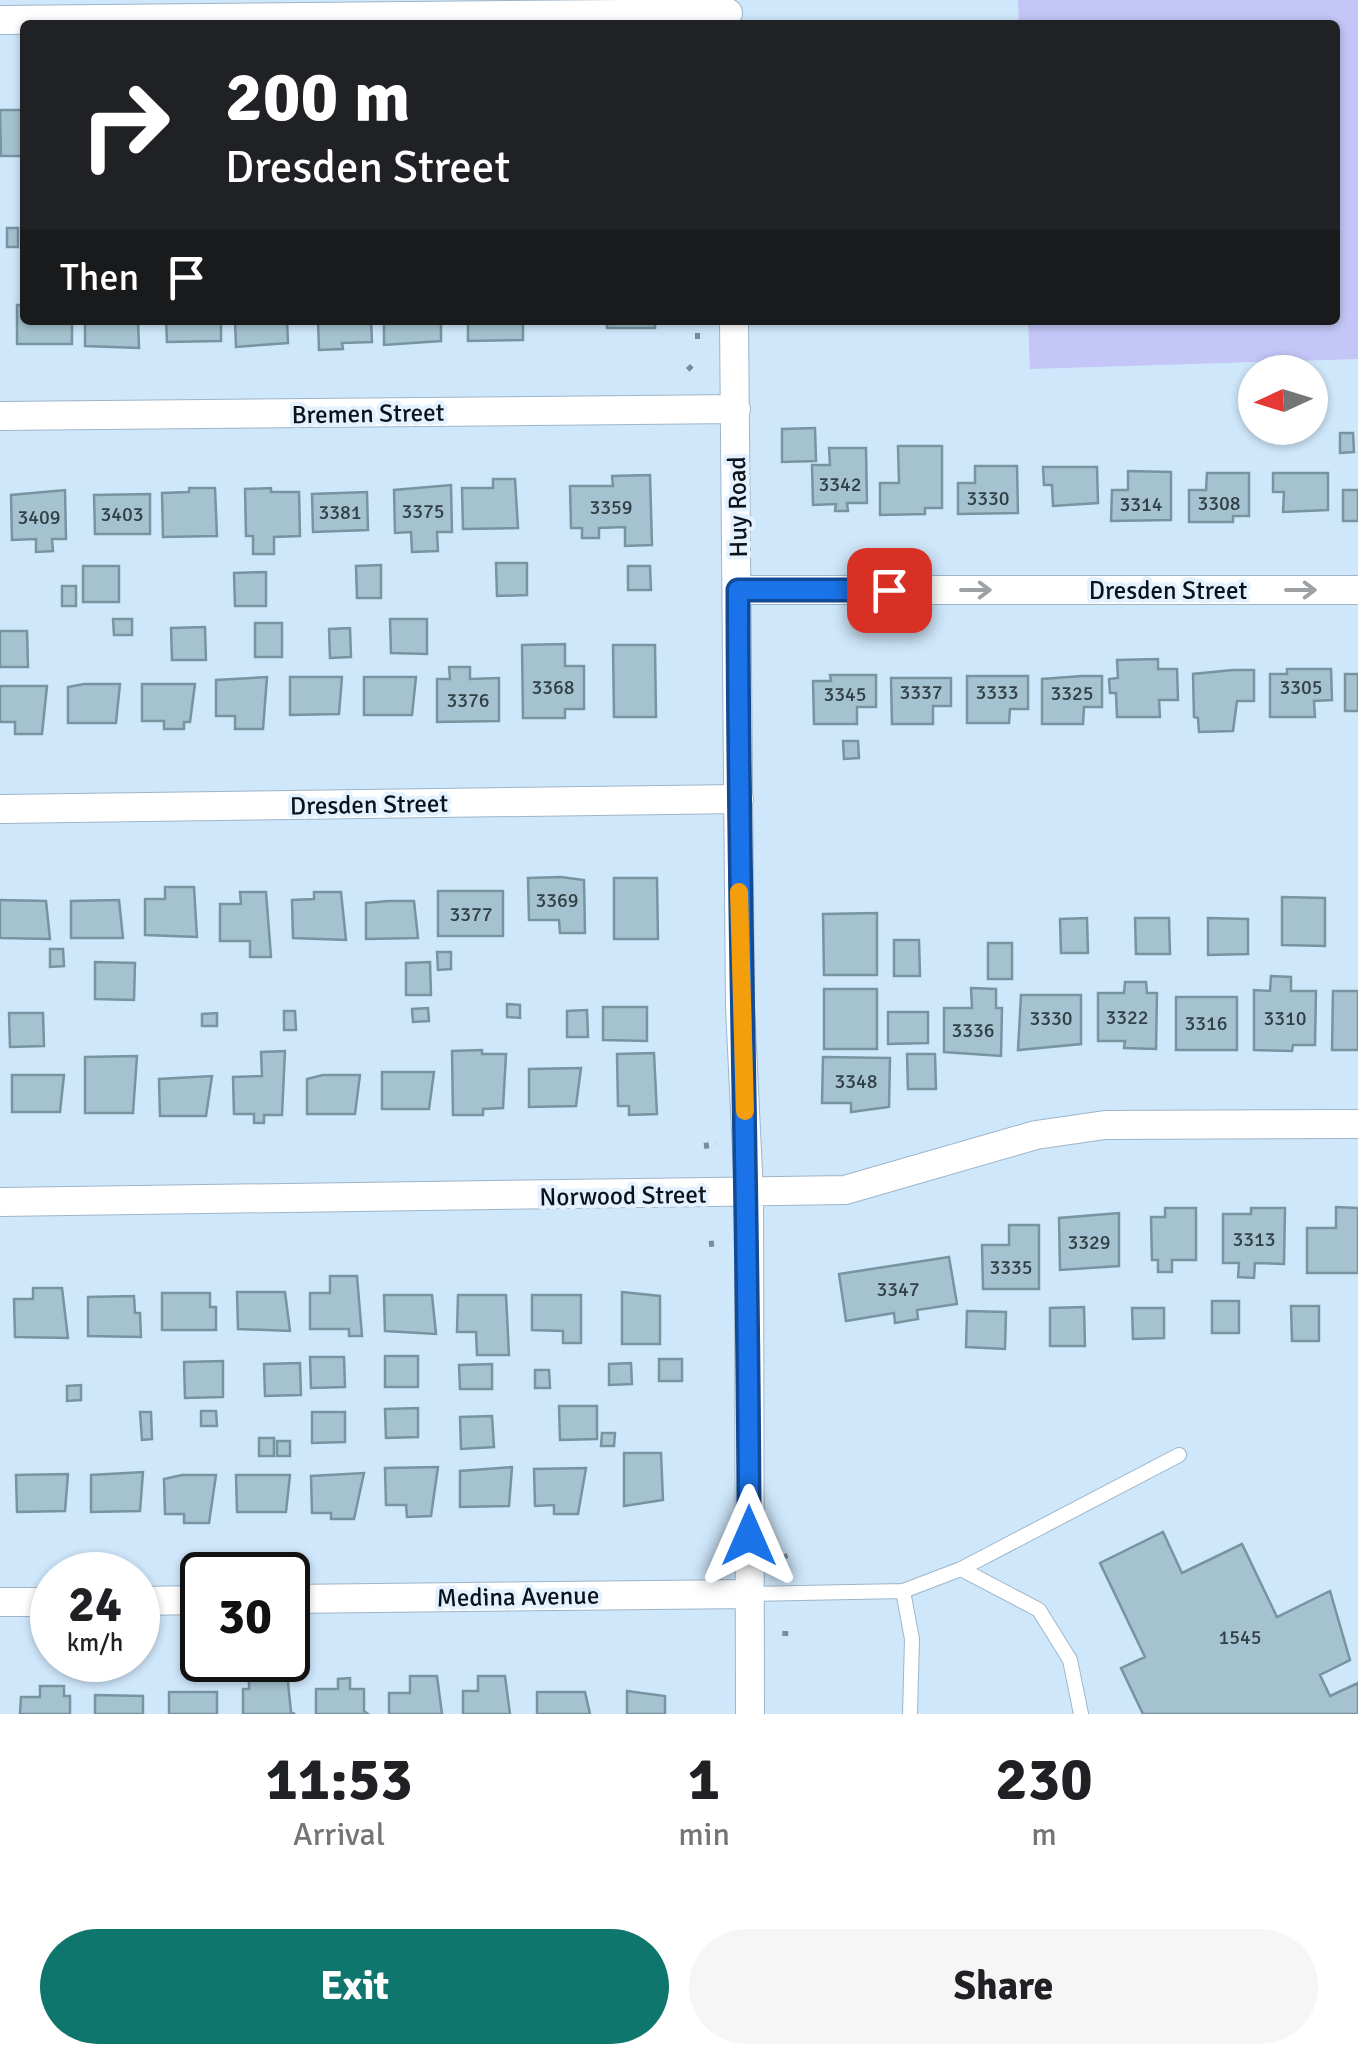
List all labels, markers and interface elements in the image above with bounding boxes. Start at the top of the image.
text: 200 m [225,54,410,140]
icon: right [60,60,190,190]
text: Dresden Street [225,140,510,195]
icon: arrive [159,250,214,305]
text: Then [60,254,139,301]
north arrow [1238,355,1328,445]
map controls [1238,355,1328,445]
street label: Bremen Street [291,397,445,430]
street label: Huy Road [721,456,754,558]
house number: 3342 [818,472,862,497]
house number: 3330 [966,486,1010,511]
house number: 3308 [1197,491,1241,516]
house number: 3314 [1119,492,1163,517]
house number: 3359 [589,495,633,520]
house number: 3375 [401,499,445,524]
house number: 3381 [318,500,362,525]
house number: 3403 [100,502,144,527]
house number: 3409 [17,505,61,530]
pin [847,548,932,633]
icon: arrive [862,563,917,618]
street label: Dresden Street [1089,575,1247,606]
one-way arrow [958,580,991,600]
one-way arrow [1284,580,1316,600]
house number: 3368 [531,675,575,700]
house number: 3305 [1279,675,1323,700]
house number: 3337 [899,680,943,705]
house number: 3333 [975,680,1019,705]
house number: 3325 [1050,681,1094,706]
house number: 3345 [823,682,867,707]
house number: 3376 [446,688,490,713]
street label: Dresden Street [290,788,449,821]
house number: 3369 [535,888,579,913]
house number: 3377 [449,902,493,927]
house number: 3322 [1105,1005,1149,1030]
house number: 3330 [1029,1006,1073,1031]
house number: 3310 [1263,1006,1307,1031]
house number: 3316 [1184,1011,1228,1036]
house number: 3336 [951,1018,995,1043]
house number: 3348 [834,1069,878,1094]
street label: Norwood Street [539,1179,707,1212]
house number: 3313 [1232,1227,1276,1252]
house number: 3329 [1067,1230,1111,1255]
house number: 3335 [989,1255,1033,1280]
house number: 3347 [876,1277,920,1302]
position arrow [697,1484,801,1588]
speed limit sign: 30 [180,1552,310,1682]
text: 24 [68,1574,122,1636]
street label: Medina Avenue [436,1580,600,1613]
house number: 1545 [1218,1625,1262,1650]
text: km/h [67,1627,123,1658]
text: 11:53 [265,1743,413,1817]
text: 1 [688,1743,720,1817]
text: 230 [995,1743,1093,1817]
text: Arrival [293,1815,385,1854]
text: min [678,1815,730,1854]
text: m [1031,1815,1057,1854]
button: Exit [40,1929,669,2044]
button: Share [689,1929,1318,2044]

